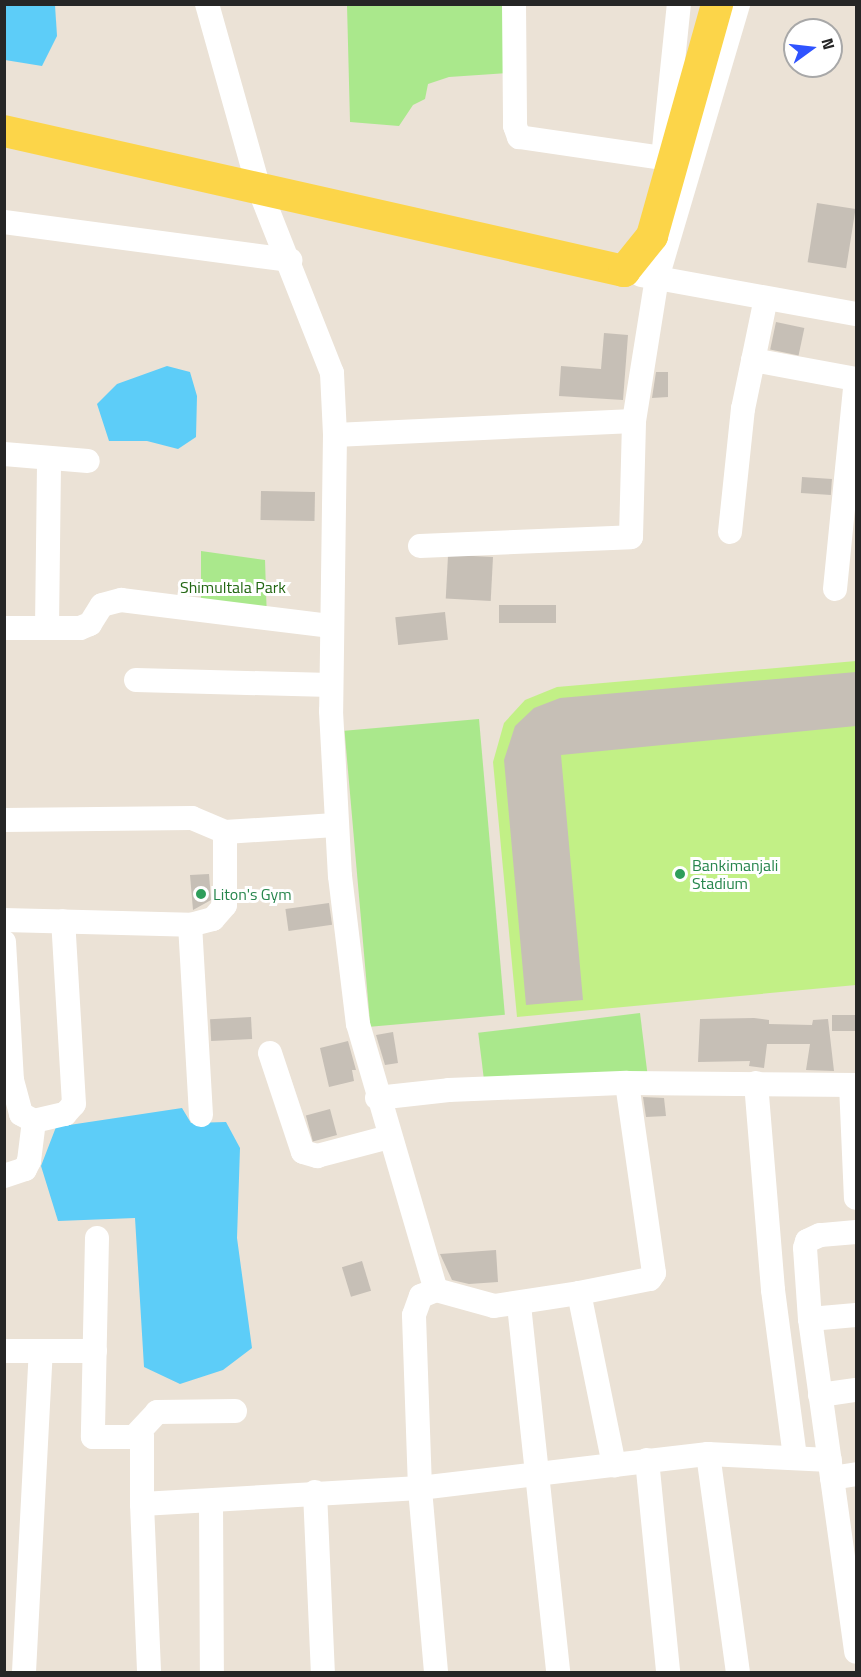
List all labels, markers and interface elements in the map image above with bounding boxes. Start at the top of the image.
north arrow [783,18,843,78]
text: N [815,35,841,52]
park label: Shimultala Park [180,577,286,597]
place label: Bankimanjali Stadium [692,855,778,893]
marker: Bankimanjali Stadium [673,867,687,881]
place label: Liton's Gym [213,884,292,904]
marker: Liton's Gym [194,887,208,901]

